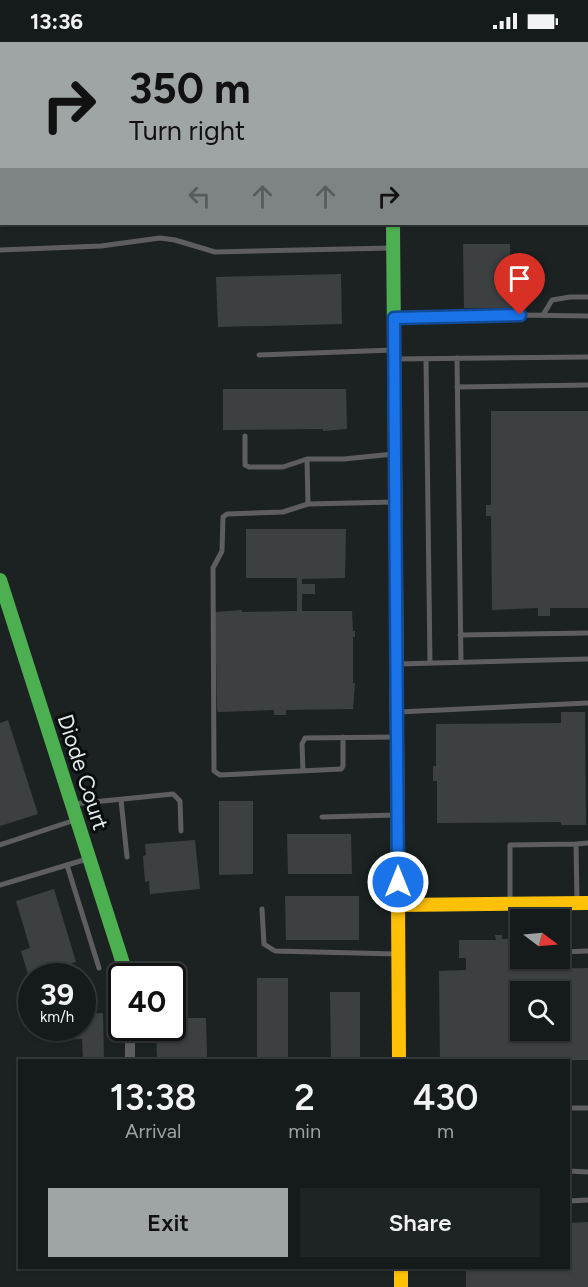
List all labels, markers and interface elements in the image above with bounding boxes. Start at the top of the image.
text: 13:36 [30,8,83,35]
text: 350 m [129,63,251,114]
icon: right [30,66,108,144]
text: Turn right [129,114,245,147]
icon: left [183,180,216,213]
icon: ahead [246,180,279,213]
icon: ahead [309,180,342,213]
icon: right [372,180,405,213]
pin [494,253,545,315]
icon: arrive [503,262,536,295]
street label: Diode Court [52,711,114,833]
position arrow [366,850,430,914]
north arrow [510,909,570,969]
map controls [510,909,570,1041]
speed limit sign: 40 [108,963,186,1041]
text: 39 [40,976,74,1013]
button: search [510,981,570,1041]
text: km/h [40,1008,74,1026]
text: 13:38 [110,1076,197,1119]
text: 2 [294,1076,315,1119]
text: 430 [413,1076,478,1119]
text: Arrival [125,1119,181,1143]
text: min [288,1119,321,1143]
text: m [437,1119,454,1143]
button: Exit [48,1188,288,1257]
button: Share [300,1188,540,1257]

